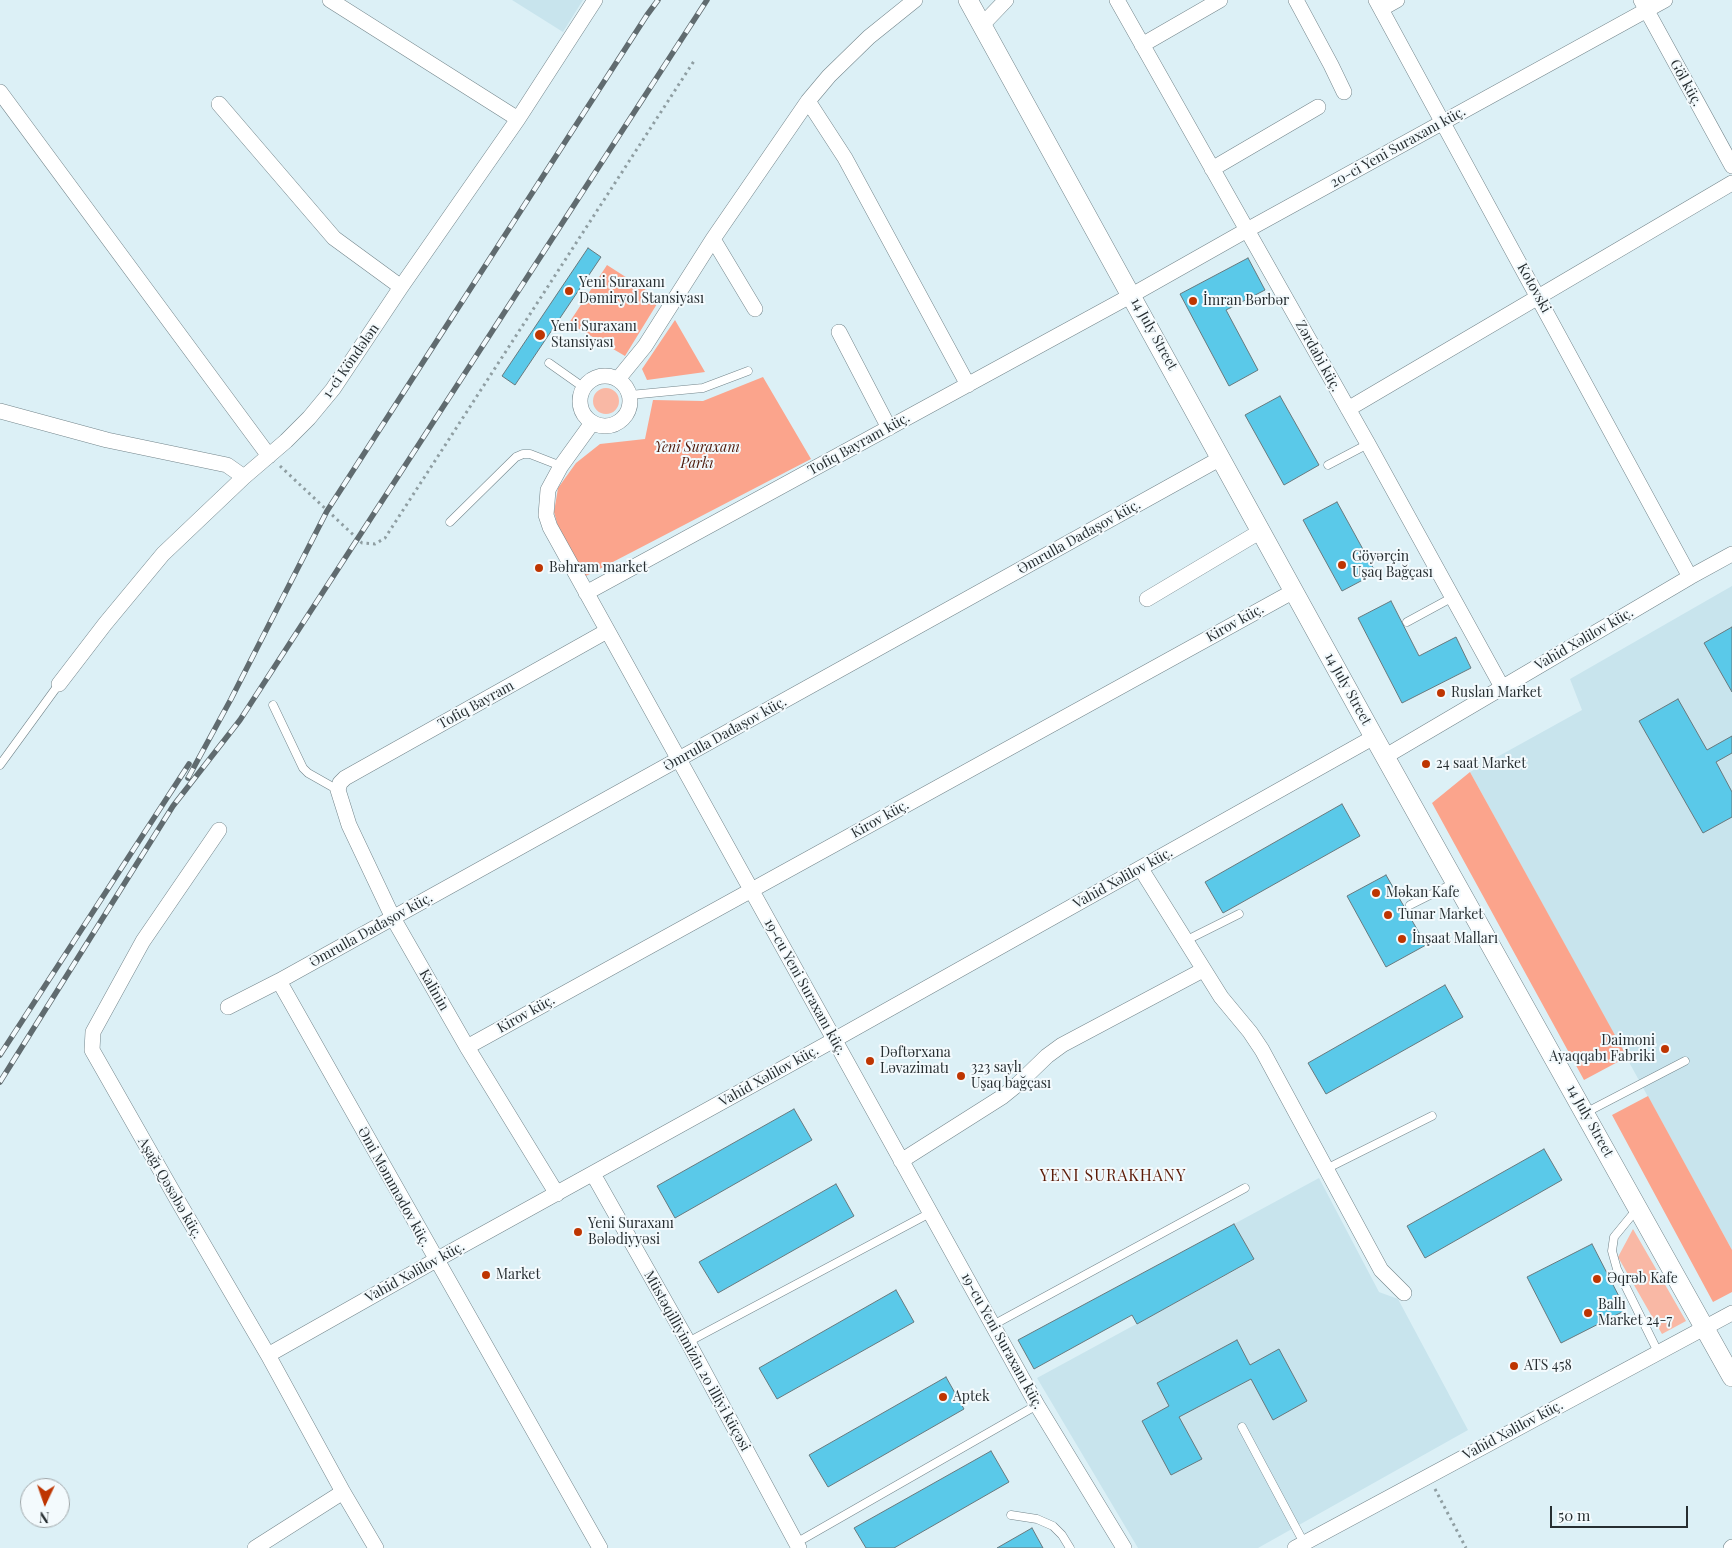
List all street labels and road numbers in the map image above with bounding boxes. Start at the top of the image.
street label: Göl küç. [1666,57,1706,109]
street label: 20-ci Yeni Suraxanı küç. [1327,103,1469,191]
street label: Kotovski [1514,260,1554,316]
street label: 14 July Street [1127,295,1181,373]
street label: Zərdabi küç. [1292,318,1344,394]
street label: 1-ci Köndələn [319,321,383,401]
street label: Tofiq Bayram küç. [805,409,913,479]
street label: Əmrulla Dadaşov küç. [1015,496,1143,578]
street label: Kirov küç. [1203,600,1267,646]
street label: Vahid Xəlilov küç. [1532,604,1636,674]
street label: 14 July Street [1321,650,1375,728]
street label: Tofiq Bayram [435,677,517,733]
street label: Əmrulla Dadaşov küç. [661,693,789,775]
street label: Kirov küç. [848,796,912,842]
street label: Vahid Xəlilov küç. [1070,844,1176,912]
street label: Əmrulla Dadaşov küç. [307,889,435,971]
street label: 19-cu Yeni Suraxanı küç. [760,916,850,1058]
street label: Kalinin [415,966,453,1014]
street label: Kirov küç. [494,991,558,1037]
street label: Vahid Xəlilov küç. [716,1042,822,1110]
street label: 14 July Street [1563,1082,1617,1160]
street label: Əmi Məmmədov küç. [354,1124,434,1250]
street label: Aşağı Qəsəbə küç. [134,1134,206,1242]
street label: Vahid Xəlilov küç. [362,1238,468,1306]
street label: Müstəqilliyimizin 20 illiyi küçəsi [640,1268,754,1454]
street label: 19-cu Yeni Suraxanı küç. [957,1270,1047,1412]
street label: Vahid Xəlilov küç. [1460,1397,1566,1463]

